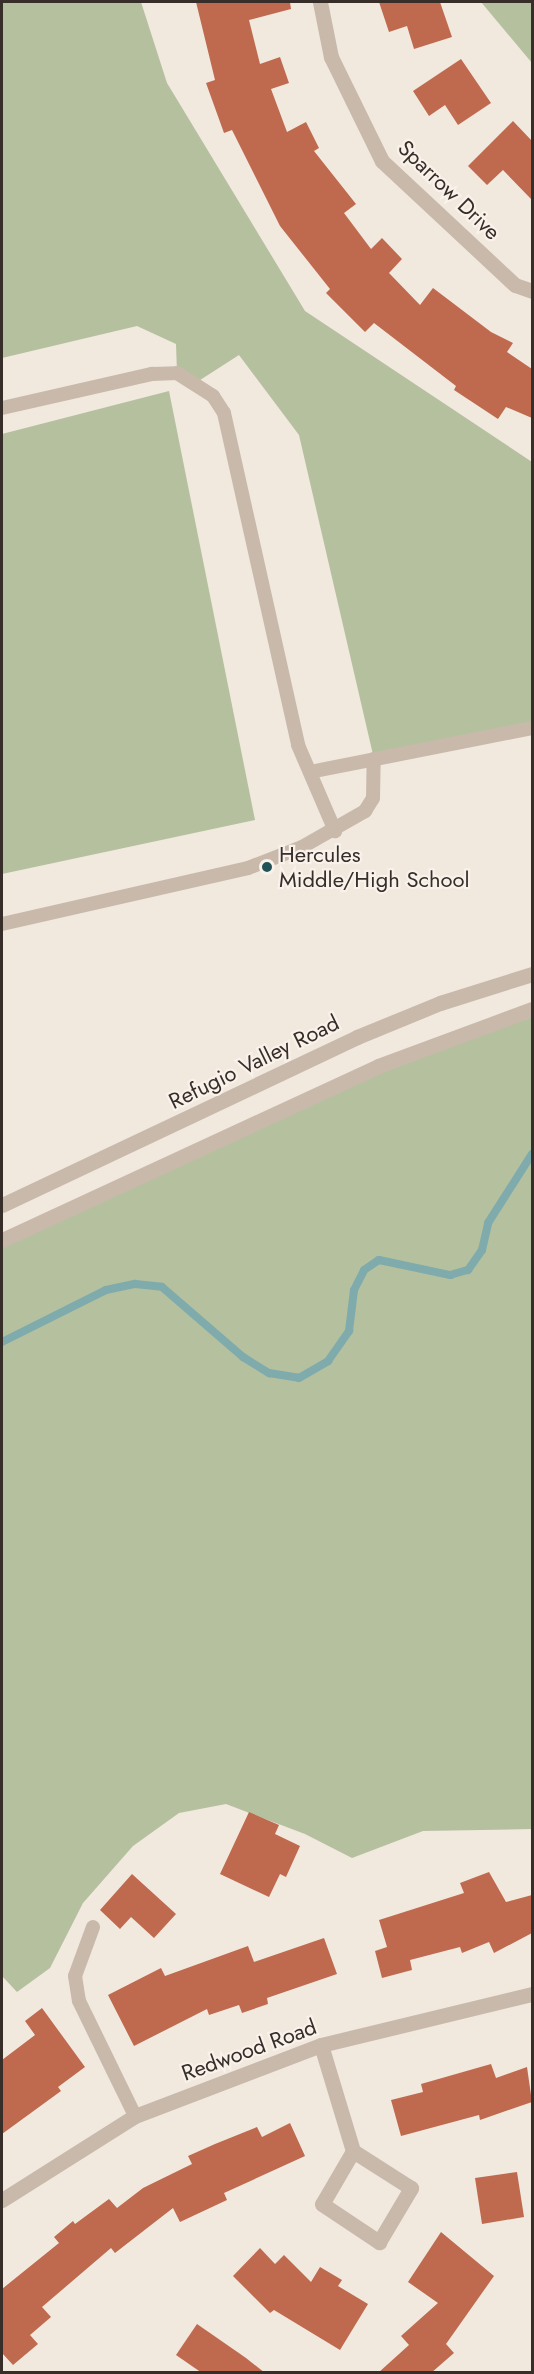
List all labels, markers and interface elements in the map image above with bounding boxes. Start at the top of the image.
street label: Sparrow Drive [392,135,506,245]
place label: Hercules Middle/High School [279,841,470,892]
marker: Hercules Middle/High School [260,860,274,874]
street label: Refugio Valley Road [165,1009,343,1115]
street label: Redwood Road [178,2013,320,2087]

